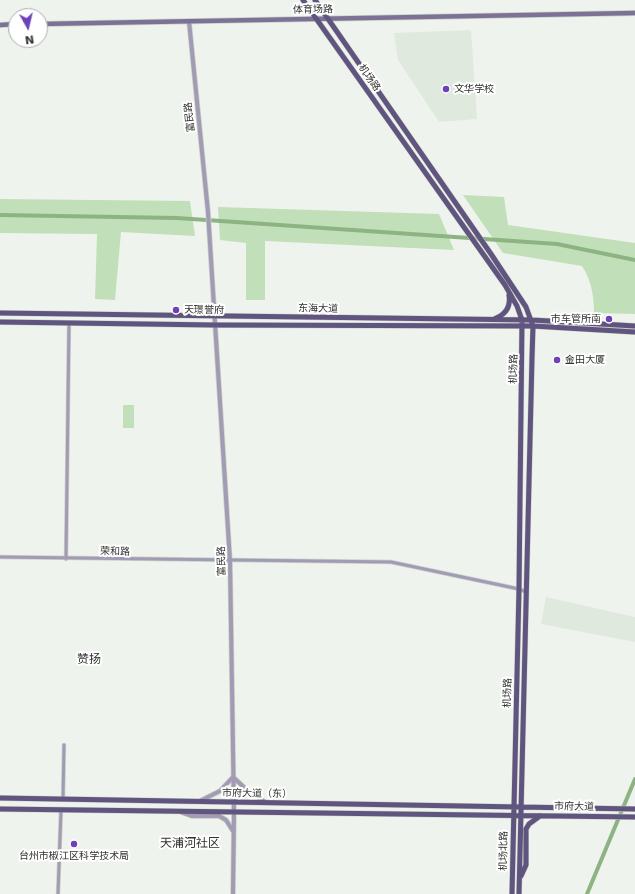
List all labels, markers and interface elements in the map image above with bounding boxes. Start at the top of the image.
street label: 体育场路 [293,4,333,16]
north arrow [8,8,48,48]
text: N [24,32,35,46]
street label: 机场路 [355,62,383,94]
place label: 文华学校 [454,83,494,95]
marker: 文华学校 [441,84,451,94]
street label: 富民路 [182,101,198,133]
street label: 东海大道 [298,303,338,315]
place label: 天璟誉府 [184,304,224,316]
marker: 天璟誉府 [171,305,181,315]
place label: 市车管所南 [551,313,601,325]
marker: 市车管所南 [604,314,614,324]
street label: 机场路 [508,354,520,384]
place label: 金田大厦 [565,354,605,366]
marker: 金田大厦 [552,355,562,365]
street label: 荣和路 [100,546,130,558]
street label: 富民路 [215,546,229,576]
district label: 赞扬 [77,653,101,667]
street label: 机场路 [502,678,514,708]
street label: 市府大道（东） [222,787,292,801]
street label: 市府大道 [554,801,594,813]
street label: 机场北路 [498,831,510,871]
district label: 天浦河社区 [160,837,220,851]
marker: 台州市椒江区科学技术局 [69,839,79,849]
place label: 台州市椒江区科学技术局 [19,850,129,862]

